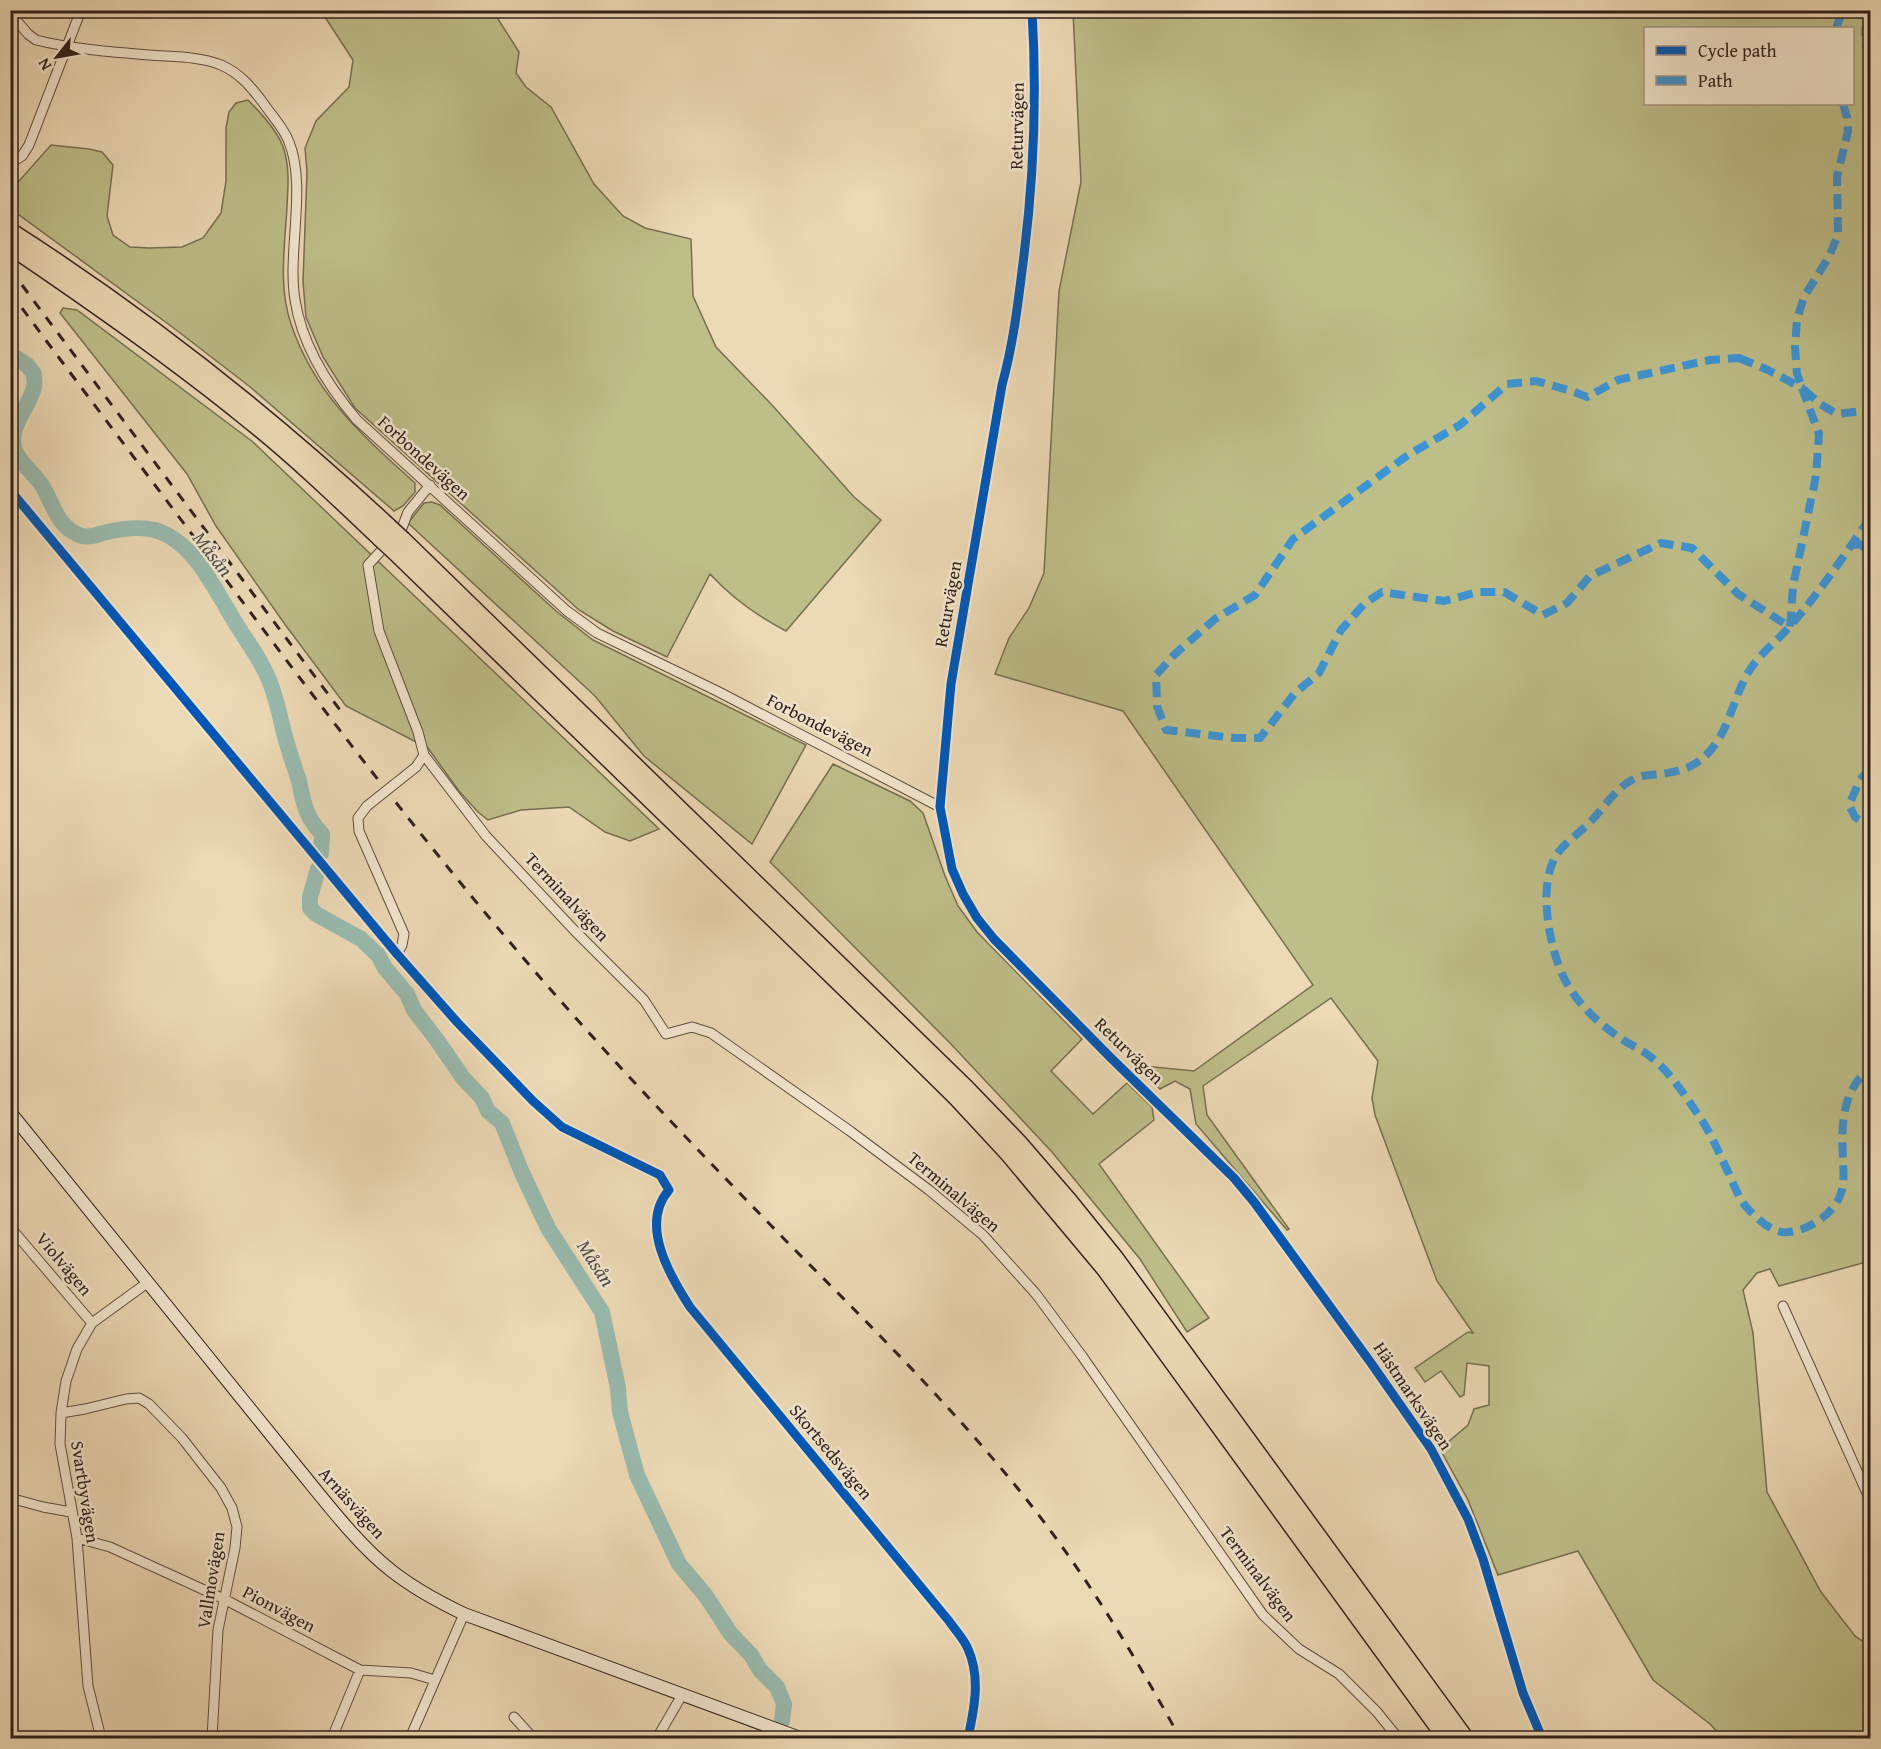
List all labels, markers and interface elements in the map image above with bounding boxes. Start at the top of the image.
north arrow [27,27,87,87]
legend [1644,27,1854,105]
text: Cycle path [1698,37,1777,64]
text: N [31,54,57,75]
text: Path [1698,67,1733,94]
street label: Returvägen [1002,82,1031,170]
street label: Forbondevägen [372,409,477,507]
water label: Måsån [186,525,240,583]
street label: Returvägen [927,559,968,649]
street label: Forbondevägen [762,686,878,763]
street label: Terminalvägen [519,846,616,947]
street label: Returvägen [1089,1011,1170,1091]
street label: Terminalvägen [902,1145,1007,1238]
street label: Violvägen [30,1226,99,1301]
water label: Måsån [570,1234,622,1292]
street label: Hästmarksvägen [1367,1336,1460,1455]
street label: Skortsedsvägen [783,1398,880,1505]
street label: Svartbyvägen [64,1439,107,1545]
street label: Arnäsvägen [313,1461,392,1545]
street label: Terminalvägen [1213,1520,1303,1627]
street label: Vallmovägen [190,1529,231,1630]
street label: Pionvägen [238,1578,320,1639]

